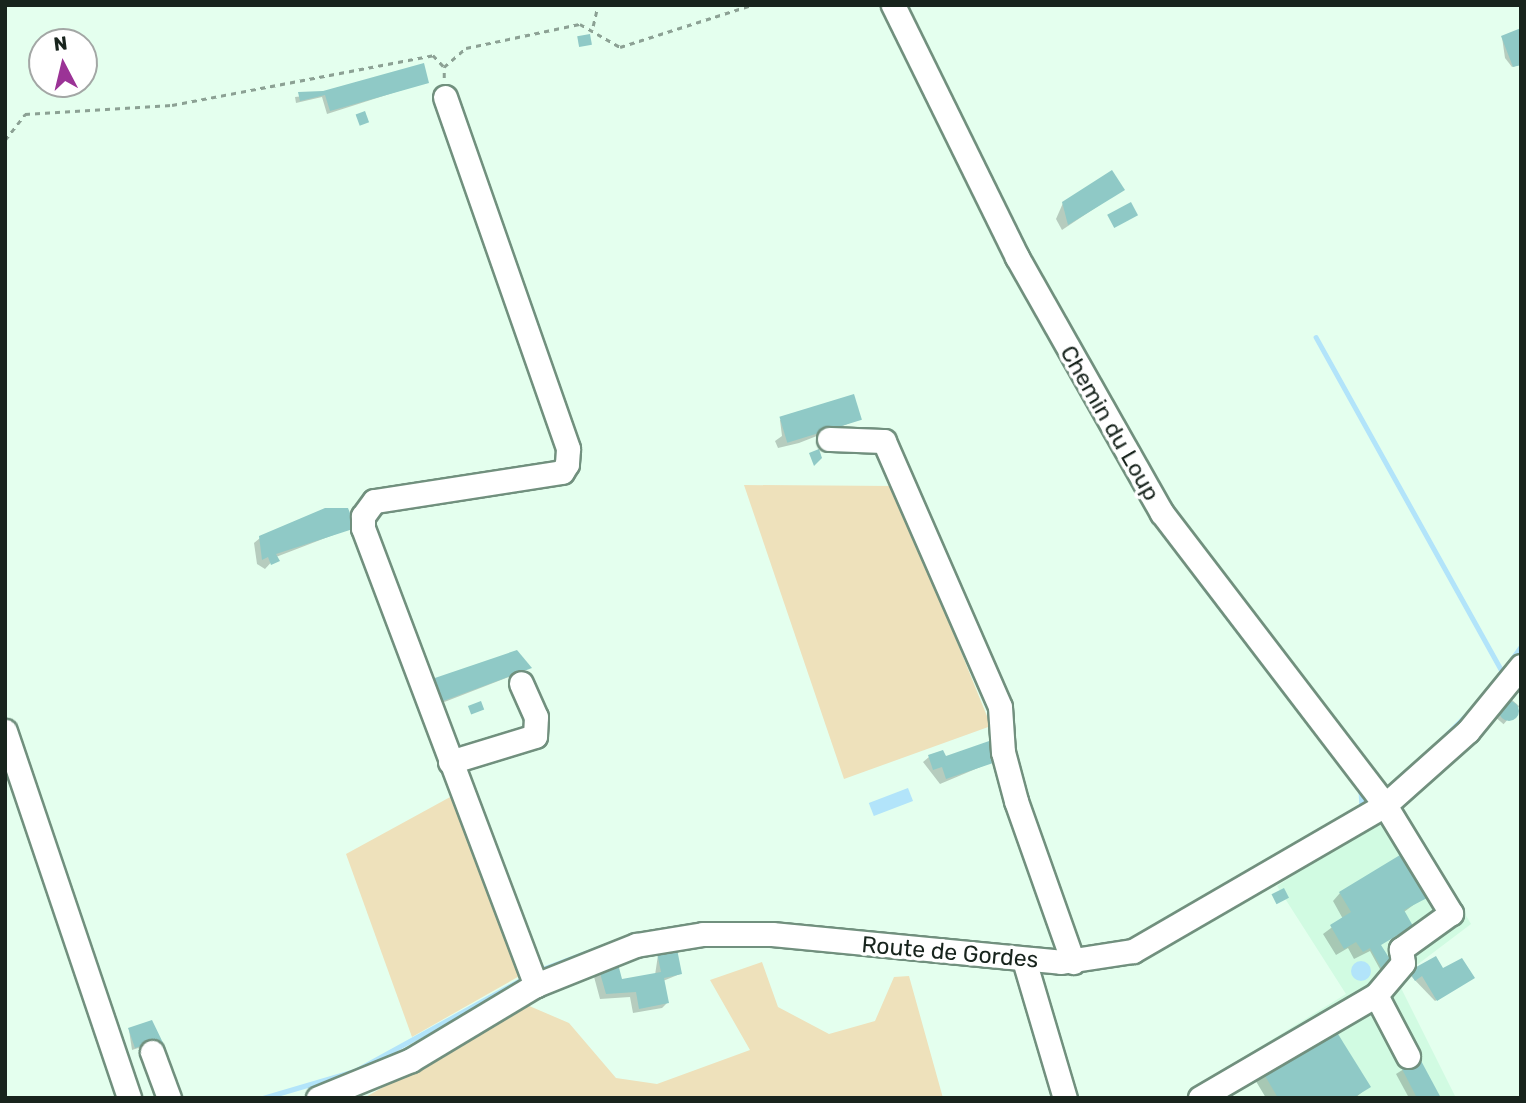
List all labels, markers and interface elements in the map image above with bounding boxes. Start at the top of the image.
north arrow [28,28,98,98]
text: N [52,31,69,56]
street label: Chemin du Loup [1054,341,1166,505]
street label: Route de Gordes [860,931,1040,973]

